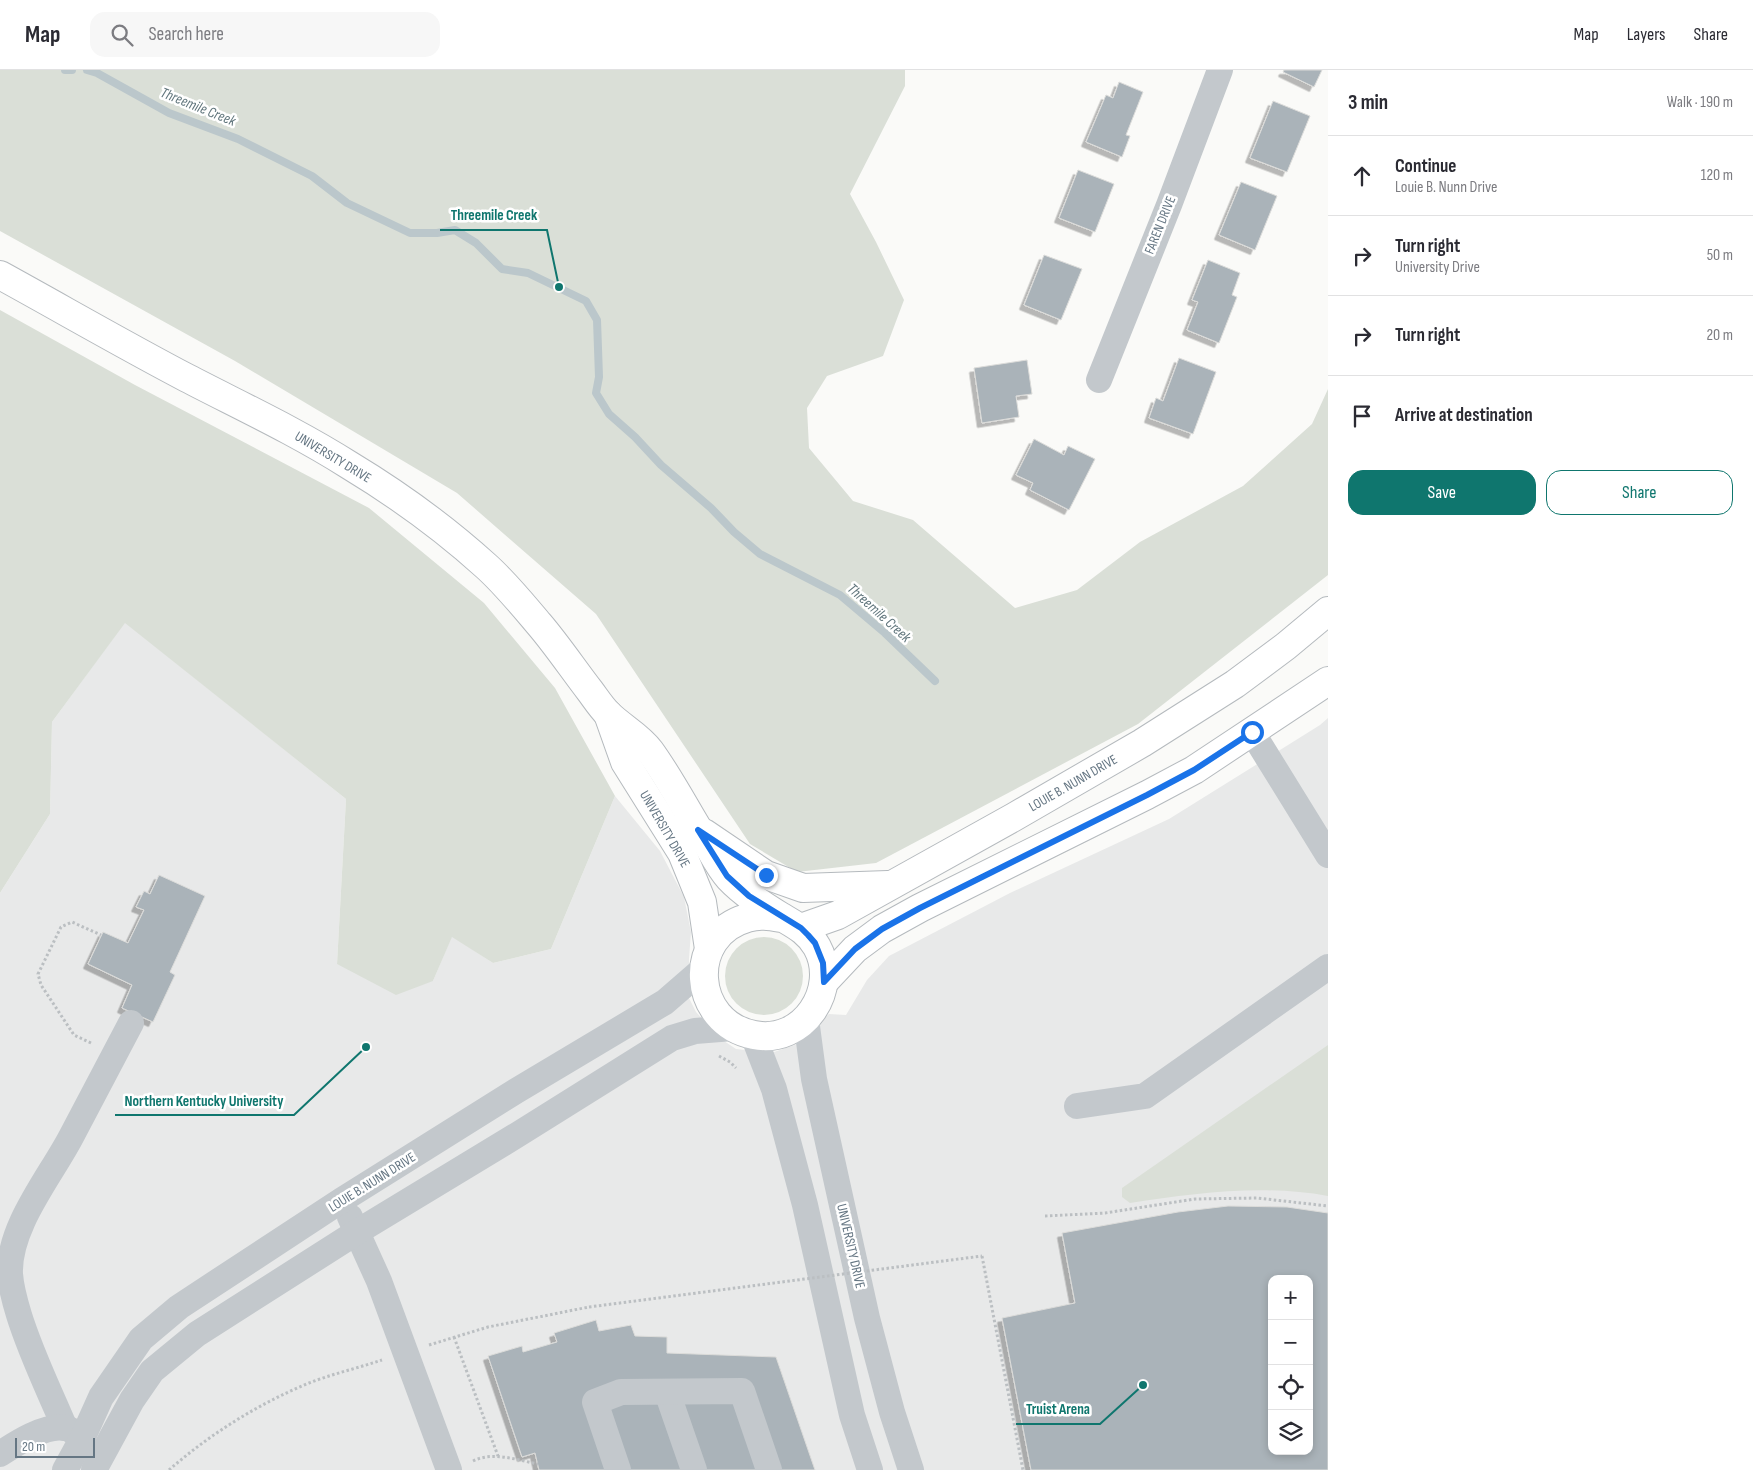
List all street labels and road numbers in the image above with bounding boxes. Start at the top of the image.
street label: FAREN DRIVE [1141,193,1179,256]
street label: UNIVERSITY DRIVE [292,427,375,487]
street label: LOUIE B. NUNN DRIVE [1026,751,1120,815]
street label: UNIVERSITY DRIVE [636,787,694,871]
street label: LOUIE B. NUNN DRIVE [325,1148,419,1216]
street label: UNIVERSITY DRIVE [833,1202,869,1290]

